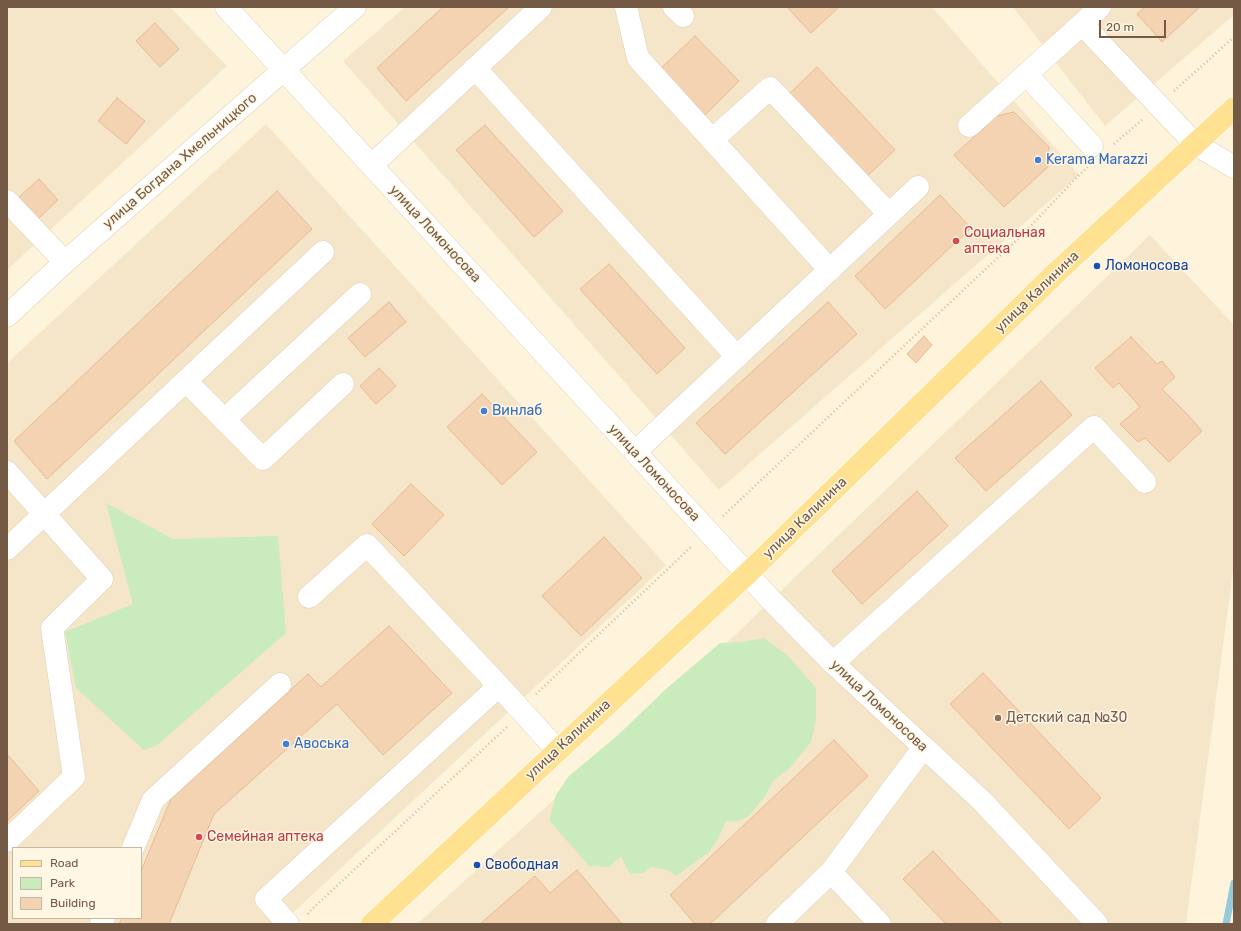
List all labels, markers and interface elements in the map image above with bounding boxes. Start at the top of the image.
scale bar [1101,12,1168,38]
text: 20 m [1106,20,1134,34]
street label: улица Богдана Хмельницкого [100,89,260,233]
place label: Kerama Marazzi [1046,152,1148,168]
marker: Kerama Marazzi [1033,155,1043,165]
street label: улица Ломоносова [386,182,484,286]
place label: Социальная аптека [964,225,1045,258]
marker: Социальная аптека [951,236,961,246]
street label: улица Калинина [991,248,1083,336]
place label: Ломоносова [1105,258,1188,274]
marker: Ломоносова [1092,261,1102,271]
place label: Винлаб [492,403,542,419]
marker: Винлаб [479,406,489,416]
street label: улица Ломоносова [605,421,703,525]
street label: улица Калинина [759,474,851,562]
street label: улица Ломоносова [827,657,931,755]
street label: улица Калинина [522,696,614,784]
place label: Детский сад №30 [1006,710,1127,726]
marker: Детский сад №30 [993,713,1003,723]
place label: Авоська [294,736,349,752]
marker: Авоська [281,739,291,749]
place label: Семейная аптека [207,829,324,845]
marker: Семейная аптека [194,832,204,842]
legend [12,847,142,919]
text: Road [50,856,78,870]
place label: Свободная [485,857,559,873]
marker: Свободная [472,860,482,870]
text: Park [50,876,75,890]
text: Building [50,896,96,910]

